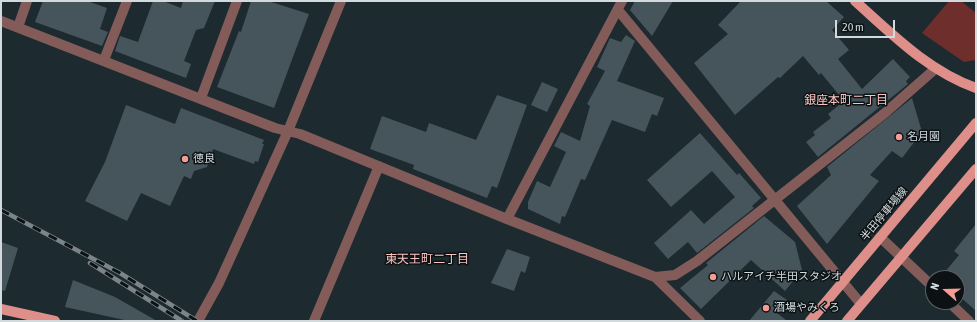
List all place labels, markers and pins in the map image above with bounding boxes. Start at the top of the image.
place label: 名月園 [907,130,940,144]
marker: 名月園 [894,132,904,142]
place label: 徳良 [193,152,215,166]
marker: 徳良 [180,154,190,164]
place label: ハルアイチ半田スタジオ [721,270,842,284]
marker: ハルアイチ半田スタジオ [708,272,718,282]
place label: 酒場やみくろ [774,301,840,315]
marker: 酒場やみくろ [761,303,771,313]

